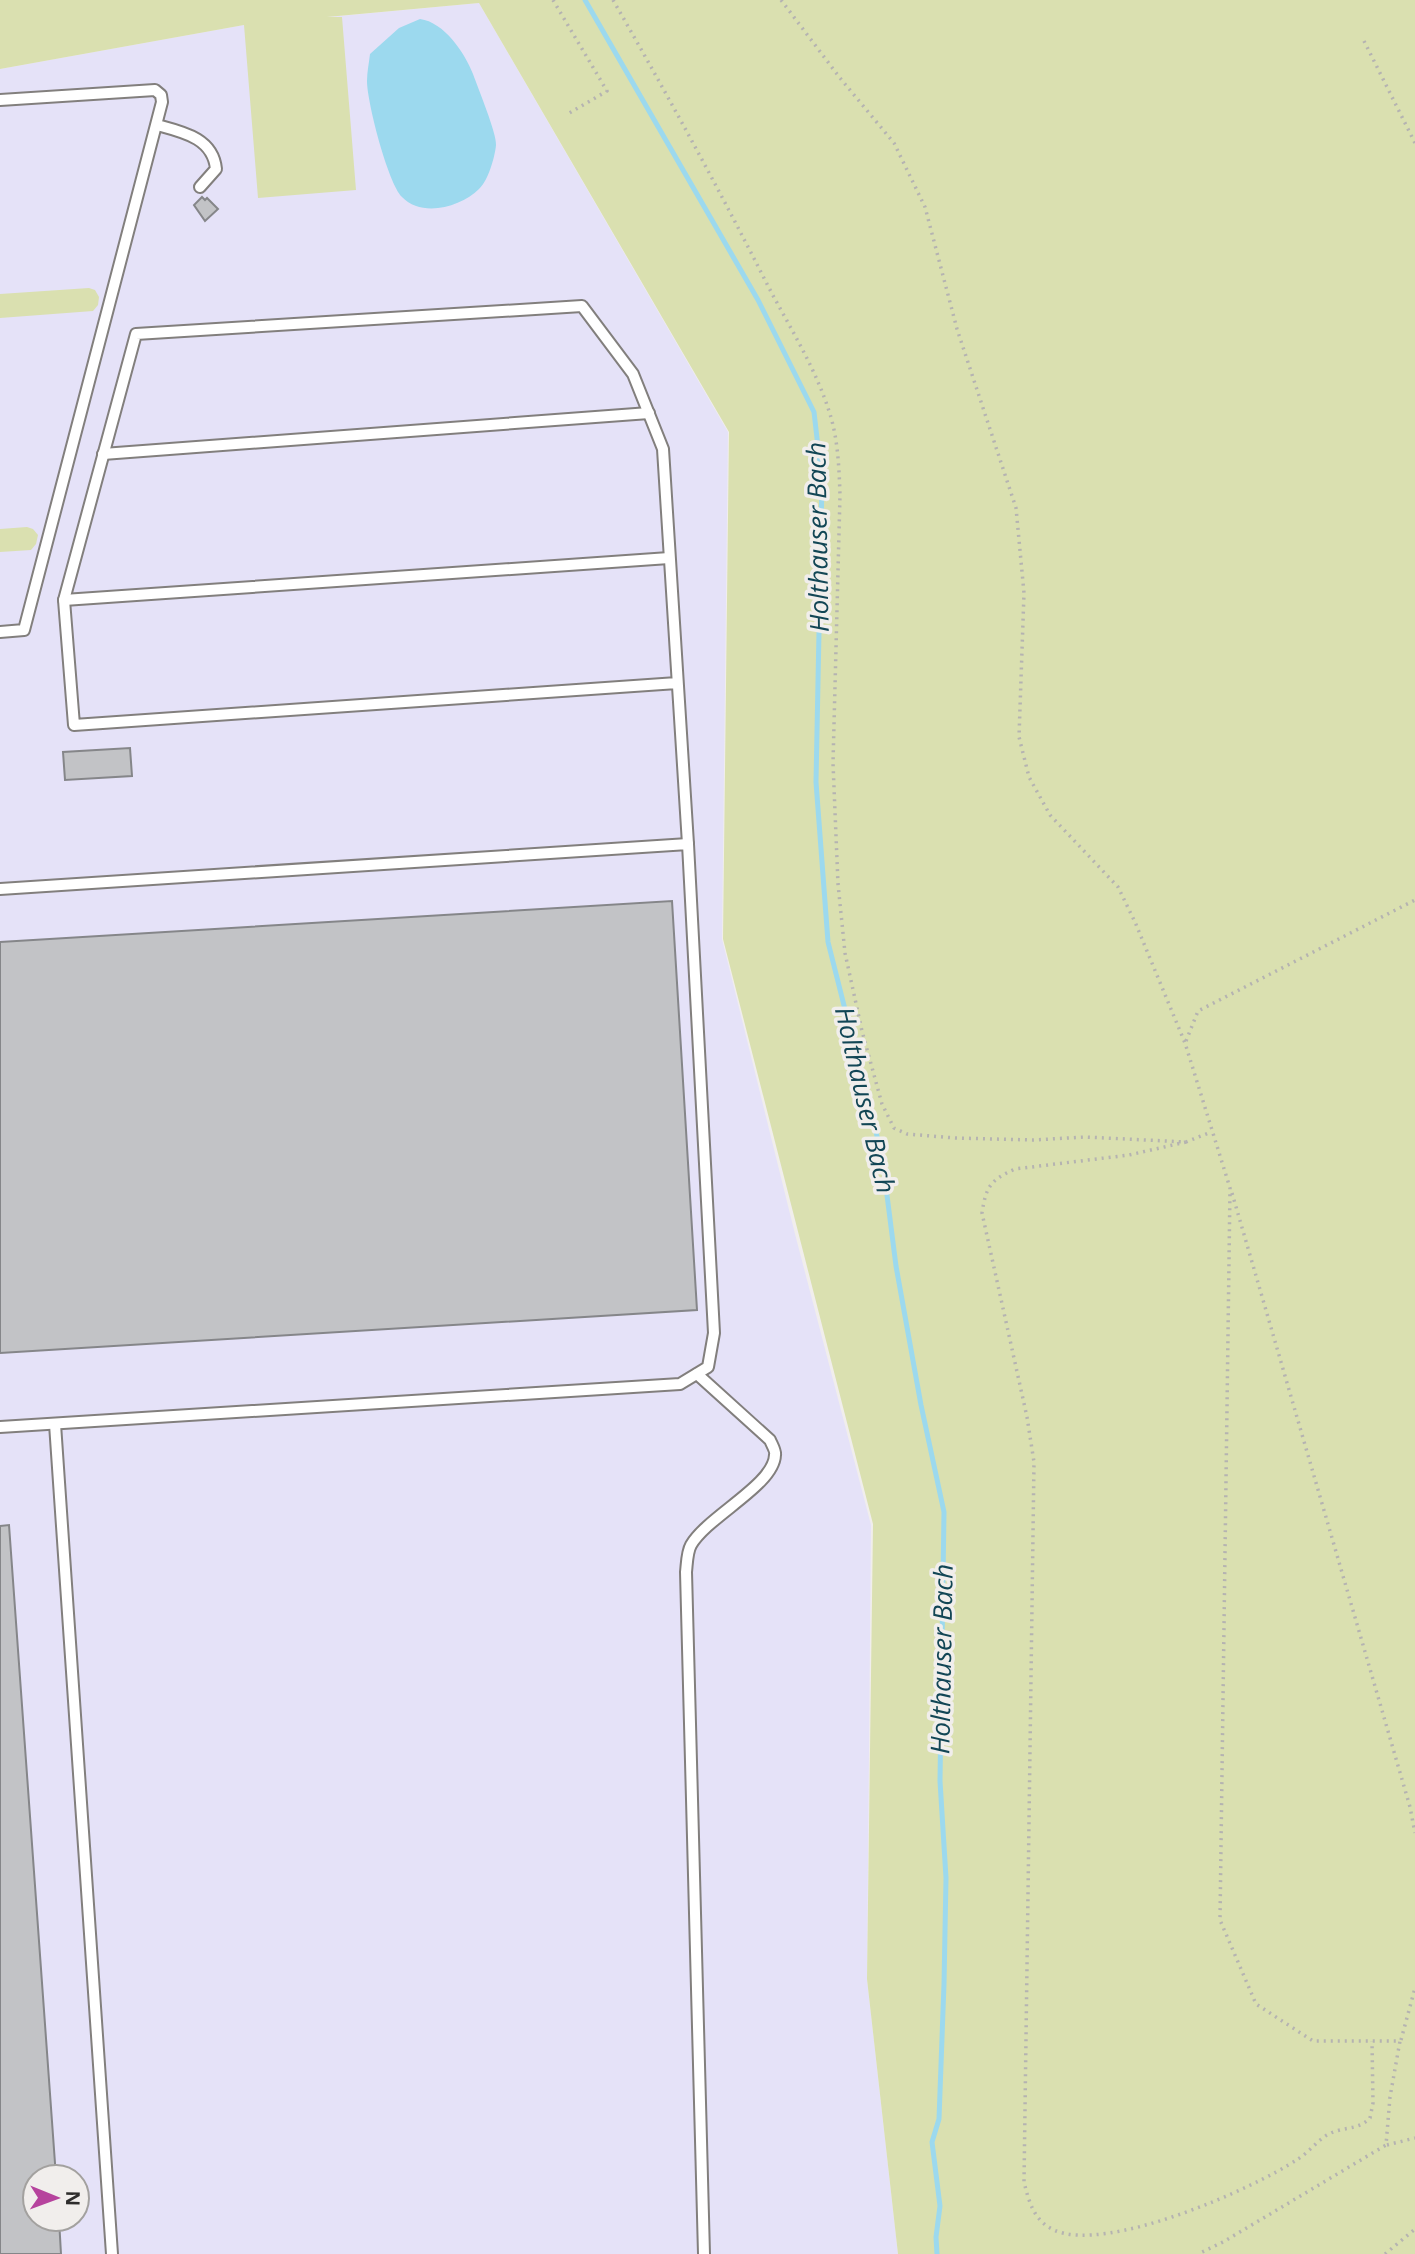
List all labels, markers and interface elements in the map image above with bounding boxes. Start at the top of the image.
water label: Holthauser Bach [797,442,837,633]
water label: Holthauser Bach [827,1003,905,1197]
water label: Holthauser Bach [921,1563,961,1754]
north arrow [21,2163,91,2233]
text: N [60,2190,86,2206]

